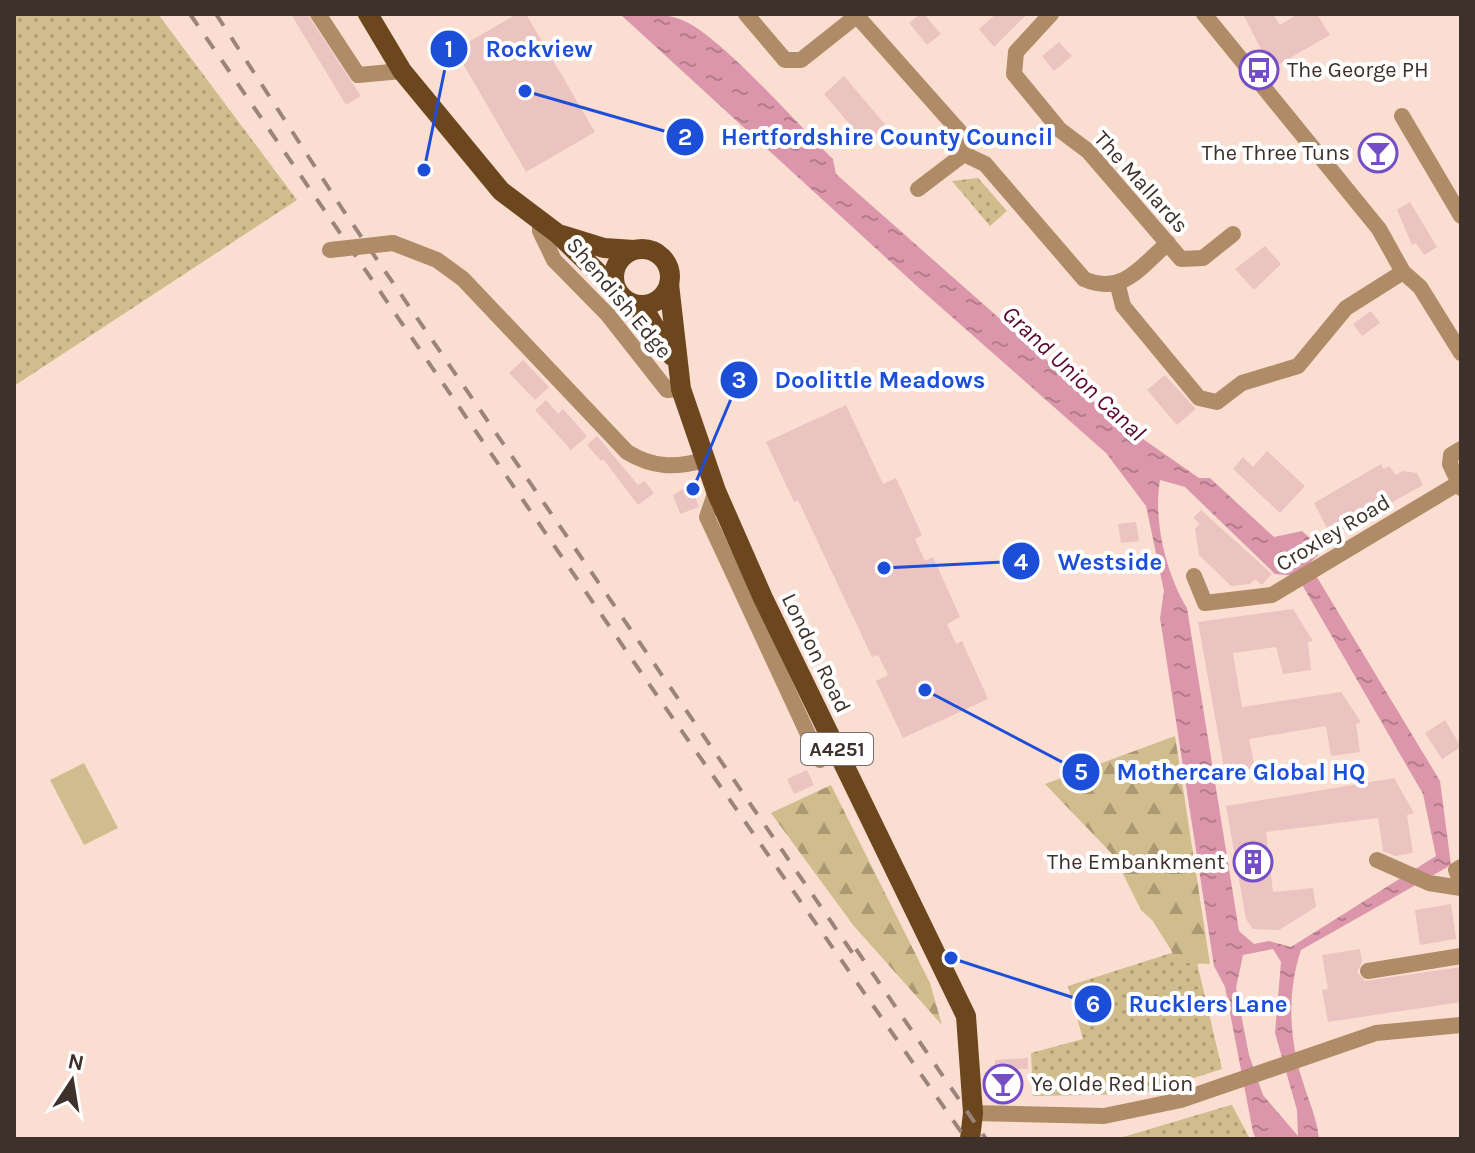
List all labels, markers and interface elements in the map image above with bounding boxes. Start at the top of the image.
callout: Rockview [429,25,608,73]
text: 1 [445,35,453,63]
text: Rockview [485,35,593,63]
bus stop icon: The George PH [1238,49,1280,91]
place label: The George PH [1287,57,1429,83]
callout: Hertfordshire County Council [665,113,1069,161]
text: 2 [678,123,692,151]
text: Hertfordshire County Council [721,123,1053,151]
street label: The Mallards [1088,126,1194,238]
bar icon: The Three Tuns [1357,132,1399,174]
place label: The Three Tuns [1201,140,1350,166]
street label: Shendish Edge [561,232,677,364]
water label: Grand Union Canal [997,300,1151,446]
callout: Doolittle Meadows [719,356,1001,404]
text: 3 [732,366,746,394]
text: Doolittle Meadows [775,366,985,394]
street label: Croxley Road [1271,489,1395,577]
callout: Westside [1001,537,1178,585]
text: 4 [1014,548,1028,576]
text: Westside [1058,548,1162,576]
street label: London Road [776,589,856,717]
road number: A4251 [801,733,873,765]
callout: Mothercare Global HQ [1061,748,1381,796]
text: 5 [1074,758,1088,786]
text: Mothercare Global HQ [1117,758,1365,786]
building icon: The Embankment [1232,841,1274,883]
place label: The Embankment [1047,849,1225,875]
callout: Rucklers Lane [1073,980,1304,1028]
text: 6 [1086,990,1100,1018]
text: Rucklers Lane [1128,990,1288,1018]
north arrow [32,1041,112,1121]
text: N [66,1048,86,1077]
bar icon: Ye Olde Red Lion [982,1063,1024,1105]
place label: Ye Olde Red Lion [1031,1071,1193,1097]

